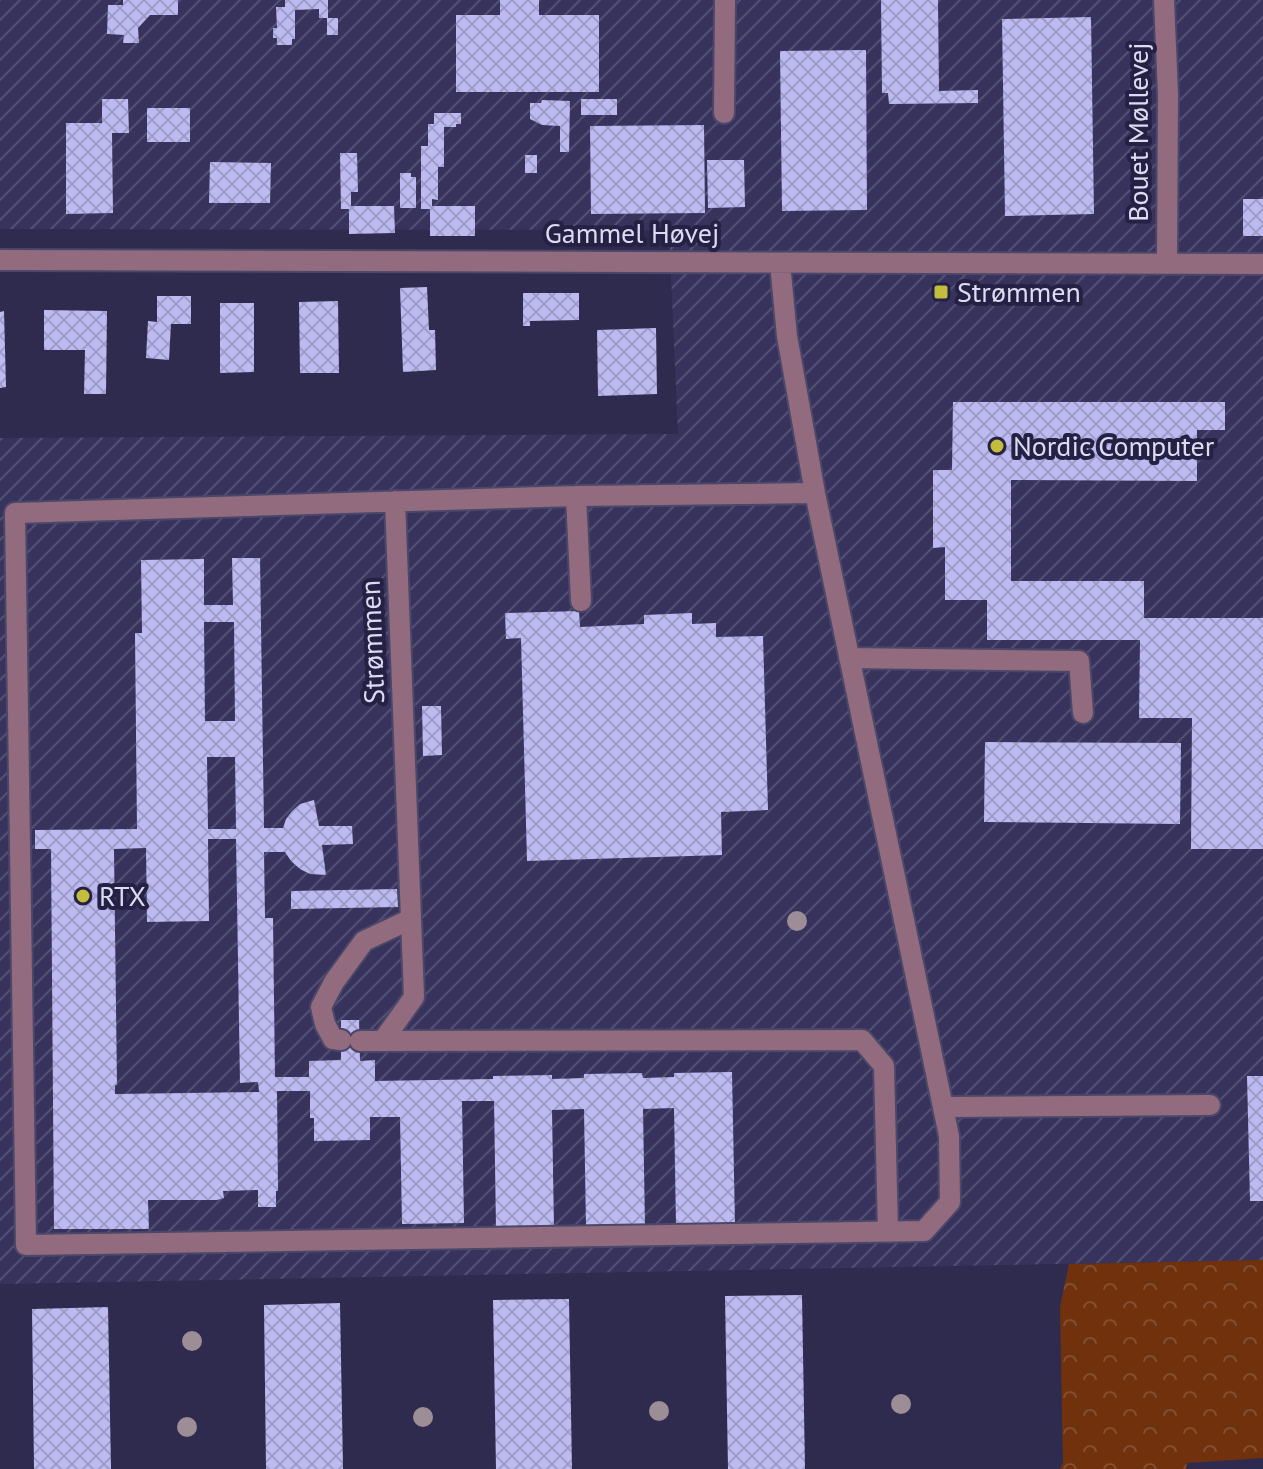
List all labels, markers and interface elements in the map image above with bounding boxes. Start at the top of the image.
street label: Bouet Møllevej [1119,42,1156,222]
street label: Gammel Høvej [545,214,719,251]
place label: Strømmen [957,273,1081,310]
marker: Strømmen [932,283,950,301]
place label: Nordic Computer [1013,427,1215,464]
marker: Nordic Computer [988,437,1006,455]
street label: Strømmen [351,579,392,705]
place label: RTX [99,877,146,914]
marker: RTX [74,887,92,905]

